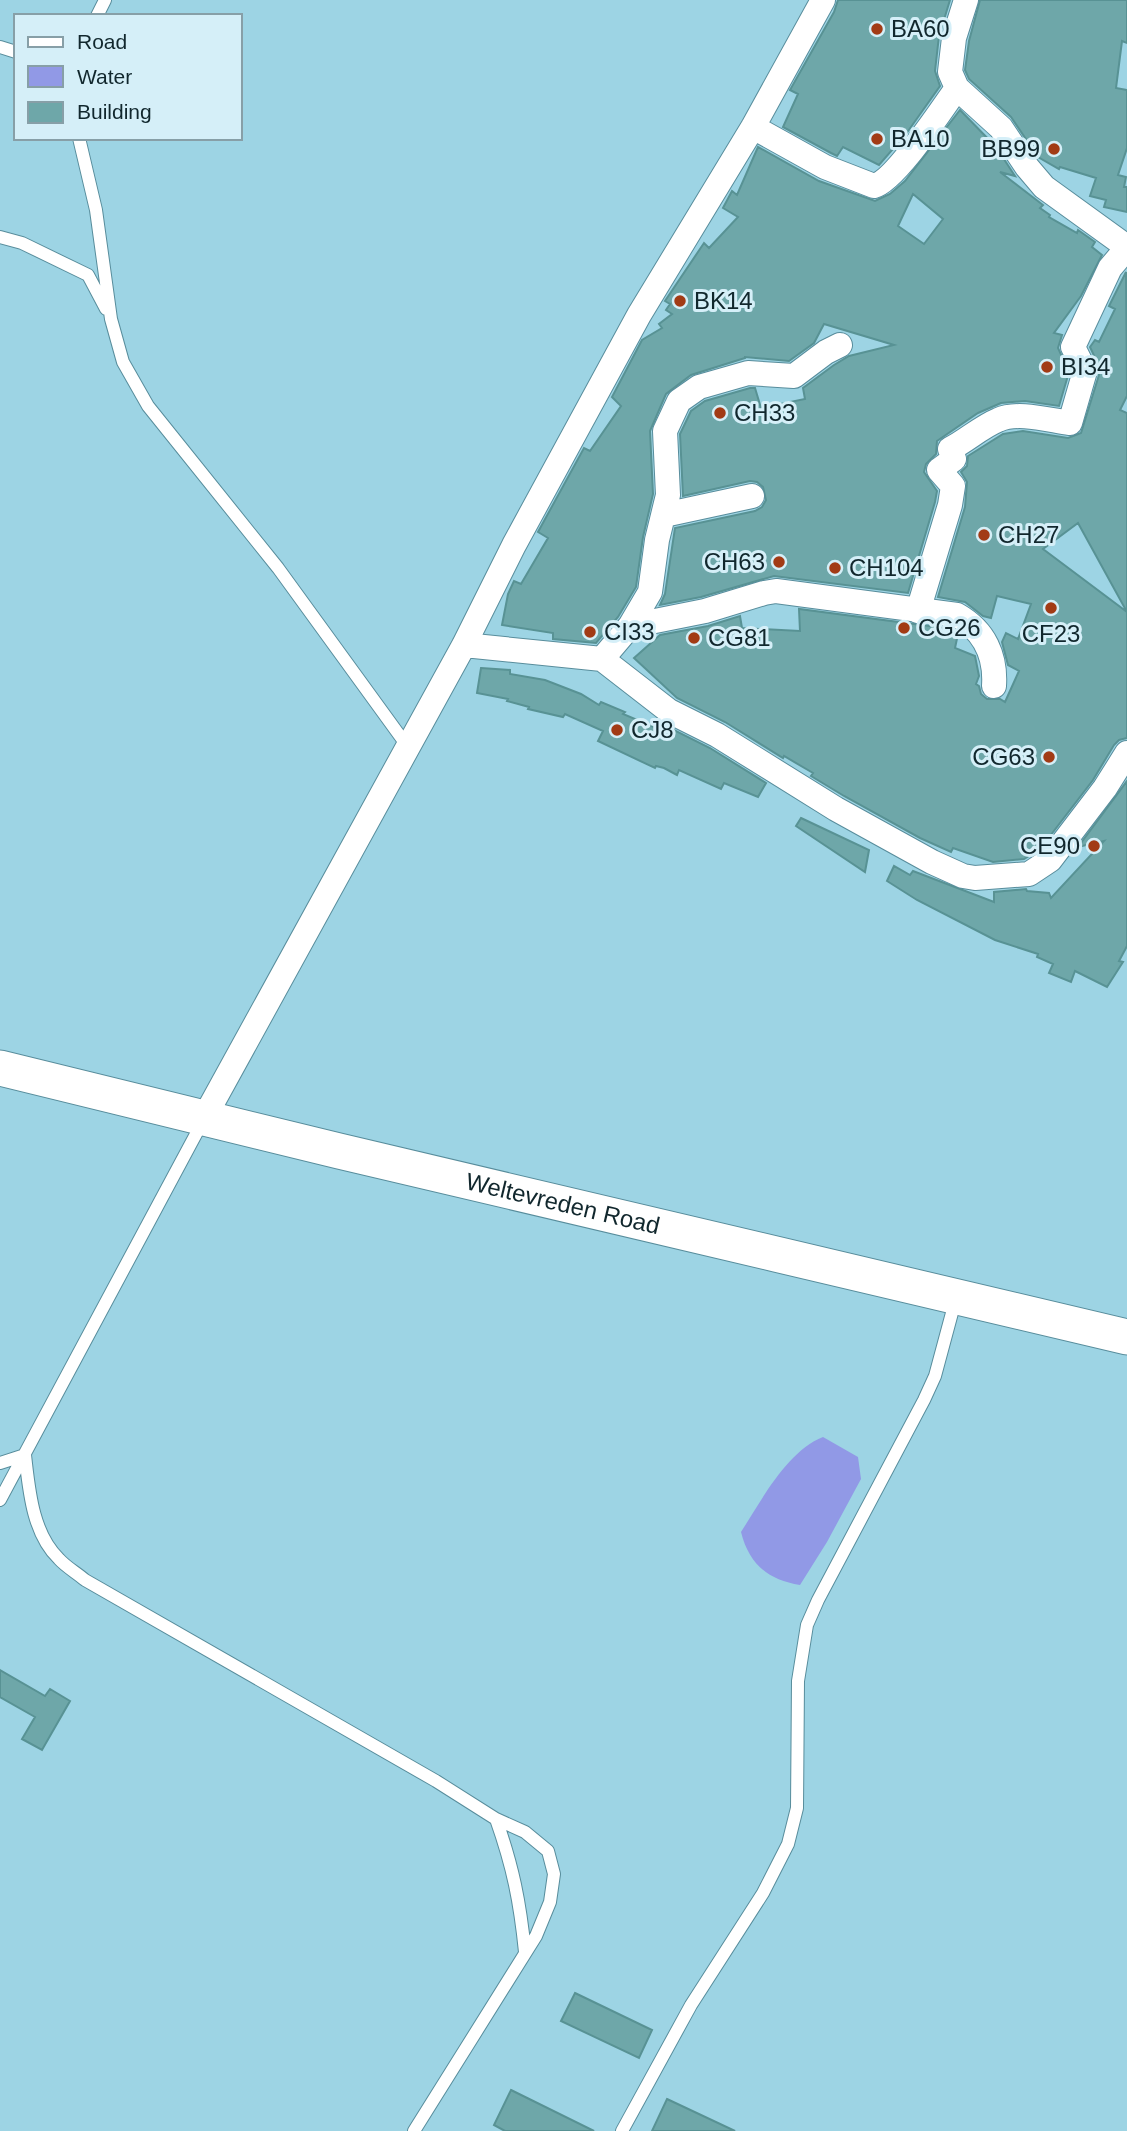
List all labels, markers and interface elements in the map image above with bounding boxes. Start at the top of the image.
legend [14,14,242,140]
place label: BA60 [891,15,950,42]
marker: BA60 [869,21,885,37]
text: Road [77,30,127,53]
text: Water [77,65,132,88]
text: Building [77,100,152,123]
place label: BA10 [891,125,950,152]
marker: BA10 [869,131,885,147]
place label: BB99 [981,135,1040,162]
marker: BB99 [1046,141,1062,157]
place label: BK14 [694,287,753,314]
marker: BK14 [672,293,688,309]
place label: BI34 [1061,353,1110,380]
marker: BI34 [1039,359,1055,375]
place label: CH33 [734,399,795,426]
marker: CH33 [712,405,728,421]
place label: CH27 [998,521,1059,548]
marker: CH27 [976,527,992,543]
place label: CH63 [704,548,765,575]
marker: CH63 [771,554,787,570]
place label: CH104 [849,554,924,581]
marker: CH104 [827,560,843,576]
marker: CF23 [1043,600,1059,616]
place label: CG26 [918,614,981,641]
place label: CI33 [604,618,655,645]
marker: CG26 [896,620,912,636]
place label: CF23 [1022,620,1080,647]
marker: CI33 [582,624,598,640]
place label: CG81 [708,624,771,651]
marker: CG81 [686,630,702,646]
place label: CJ8 [631,716,674,743]
marker: CJ8 [609,722,625,738]
place label: CG63 [972,743,1035,770]
marker: CG63 [1041,749,1057,765]
place label: CE90 [1020,832,1080,859]
marker: CE90 [1086,838,1102,854]
street label: Weltevreden Road [463,1167,663,1239]

